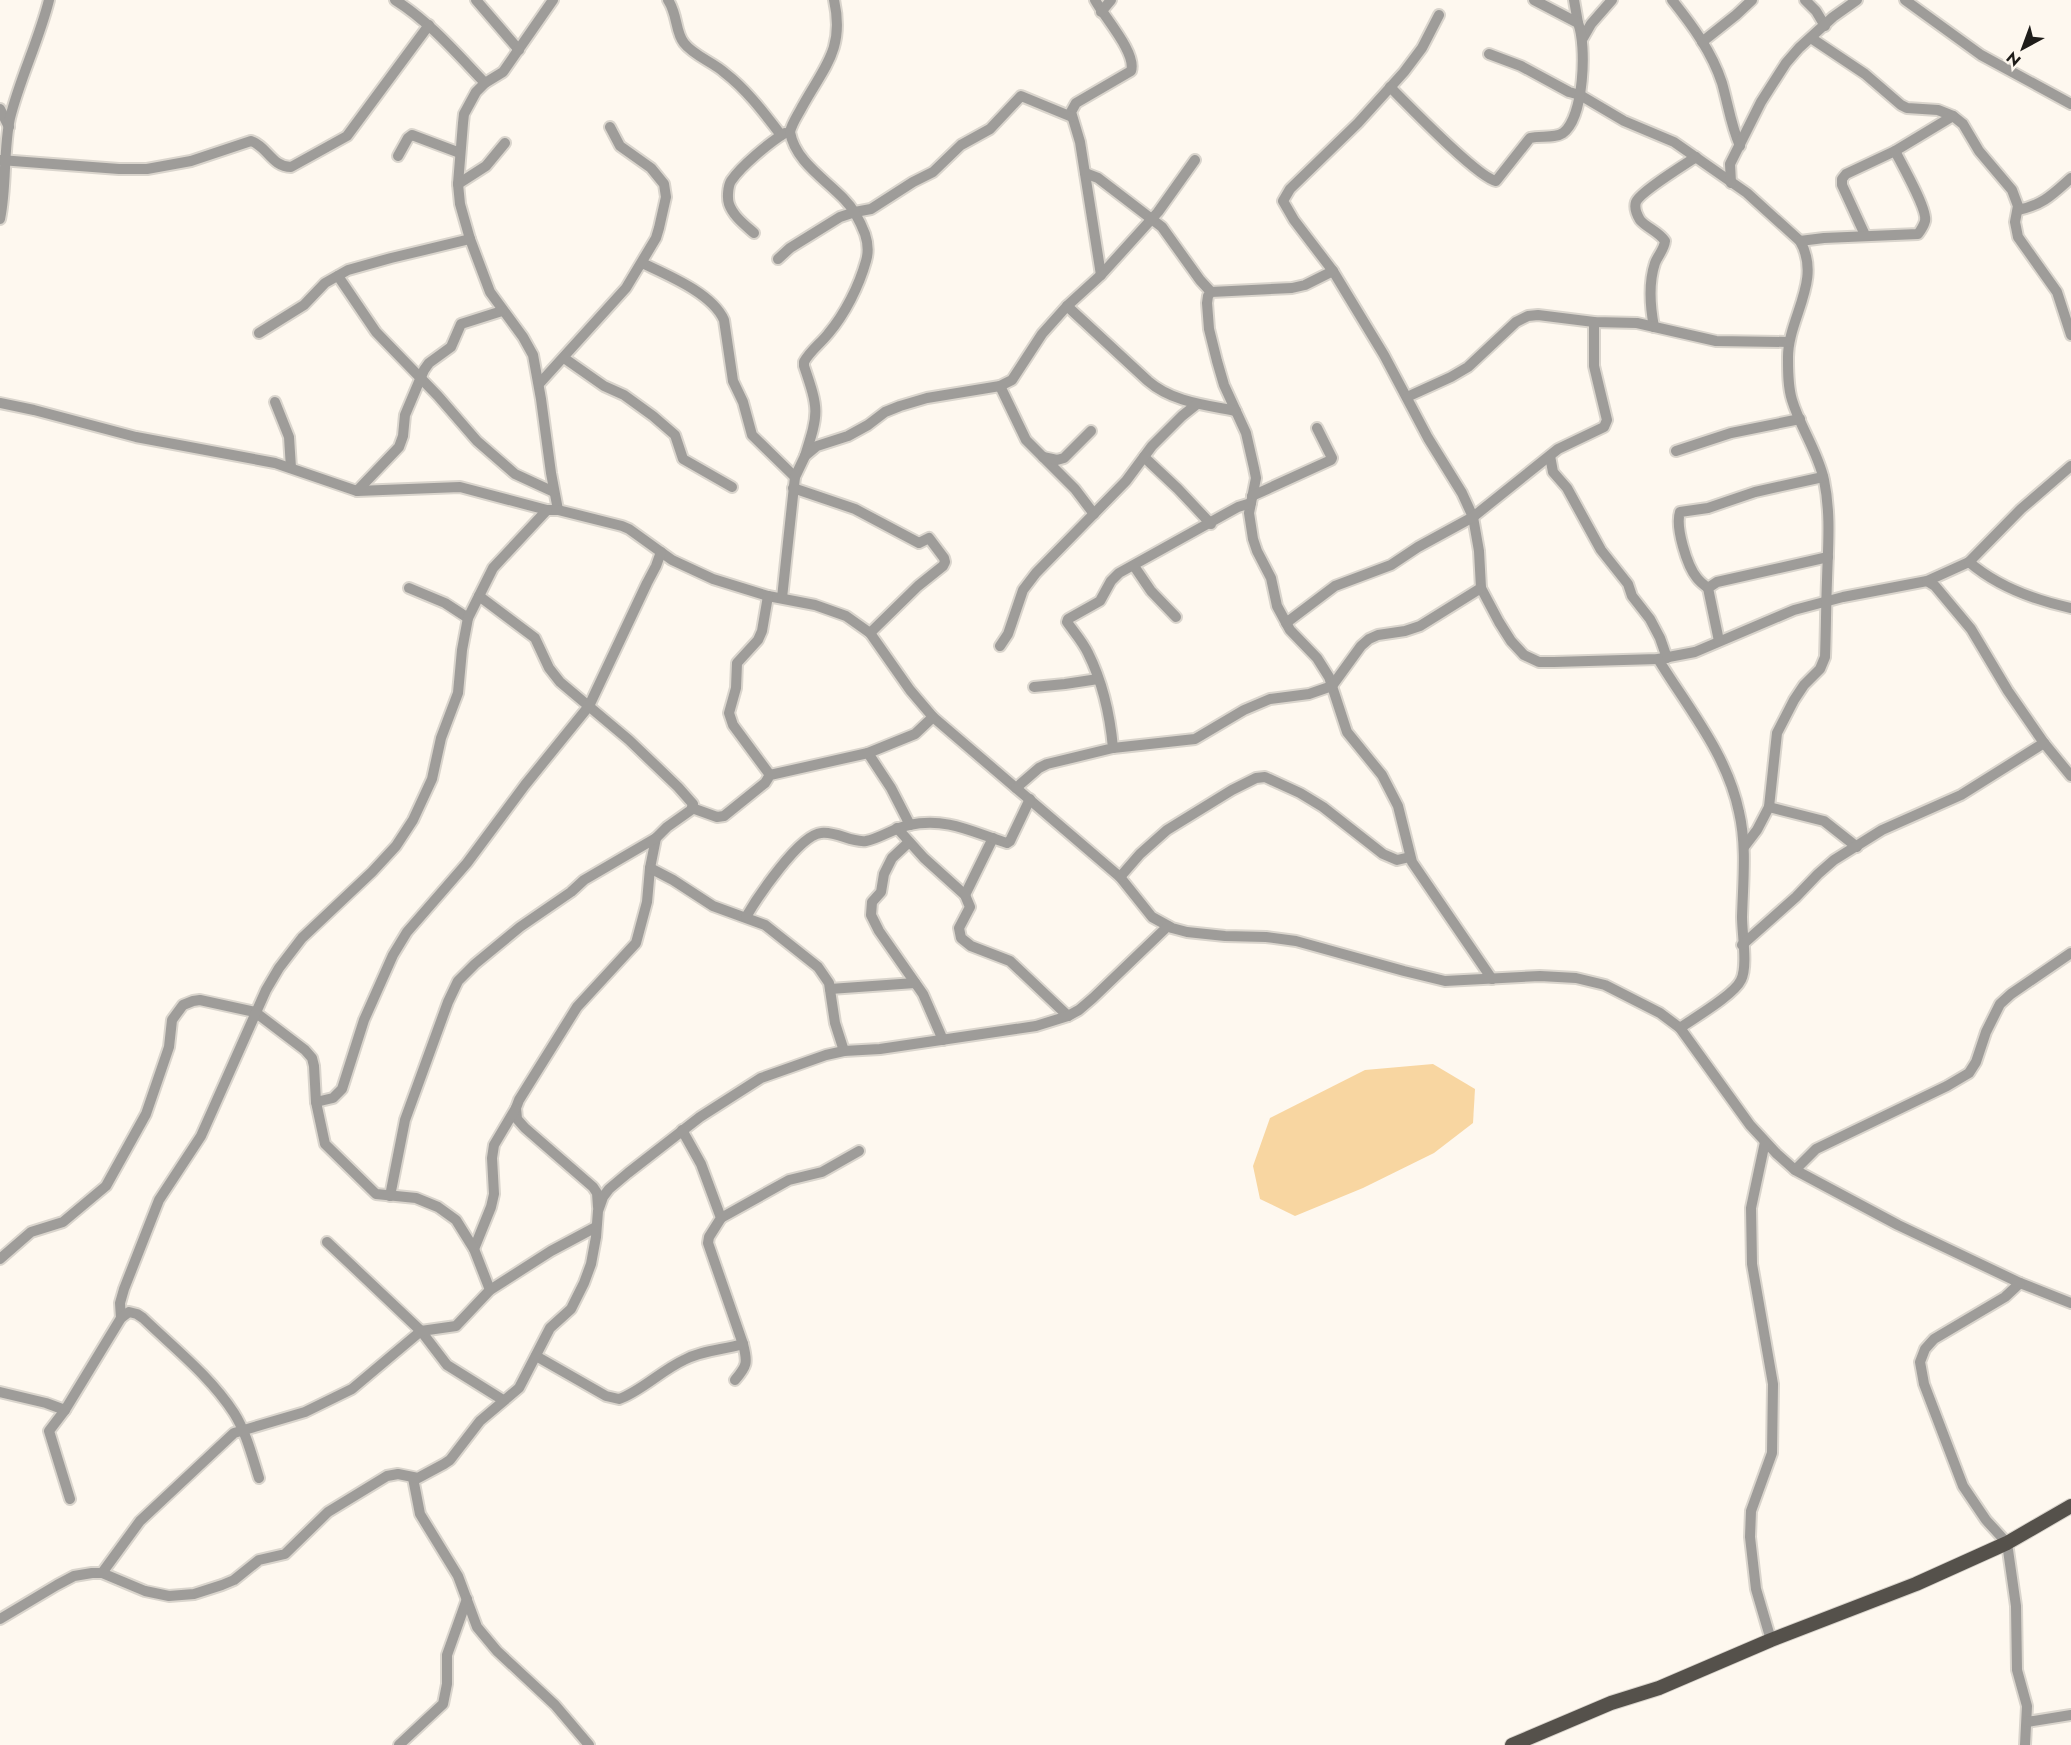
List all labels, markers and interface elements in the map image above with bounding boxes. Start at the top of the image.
north arrow [1993,18,2053,78]
text: N [2001,46,2026,72]

